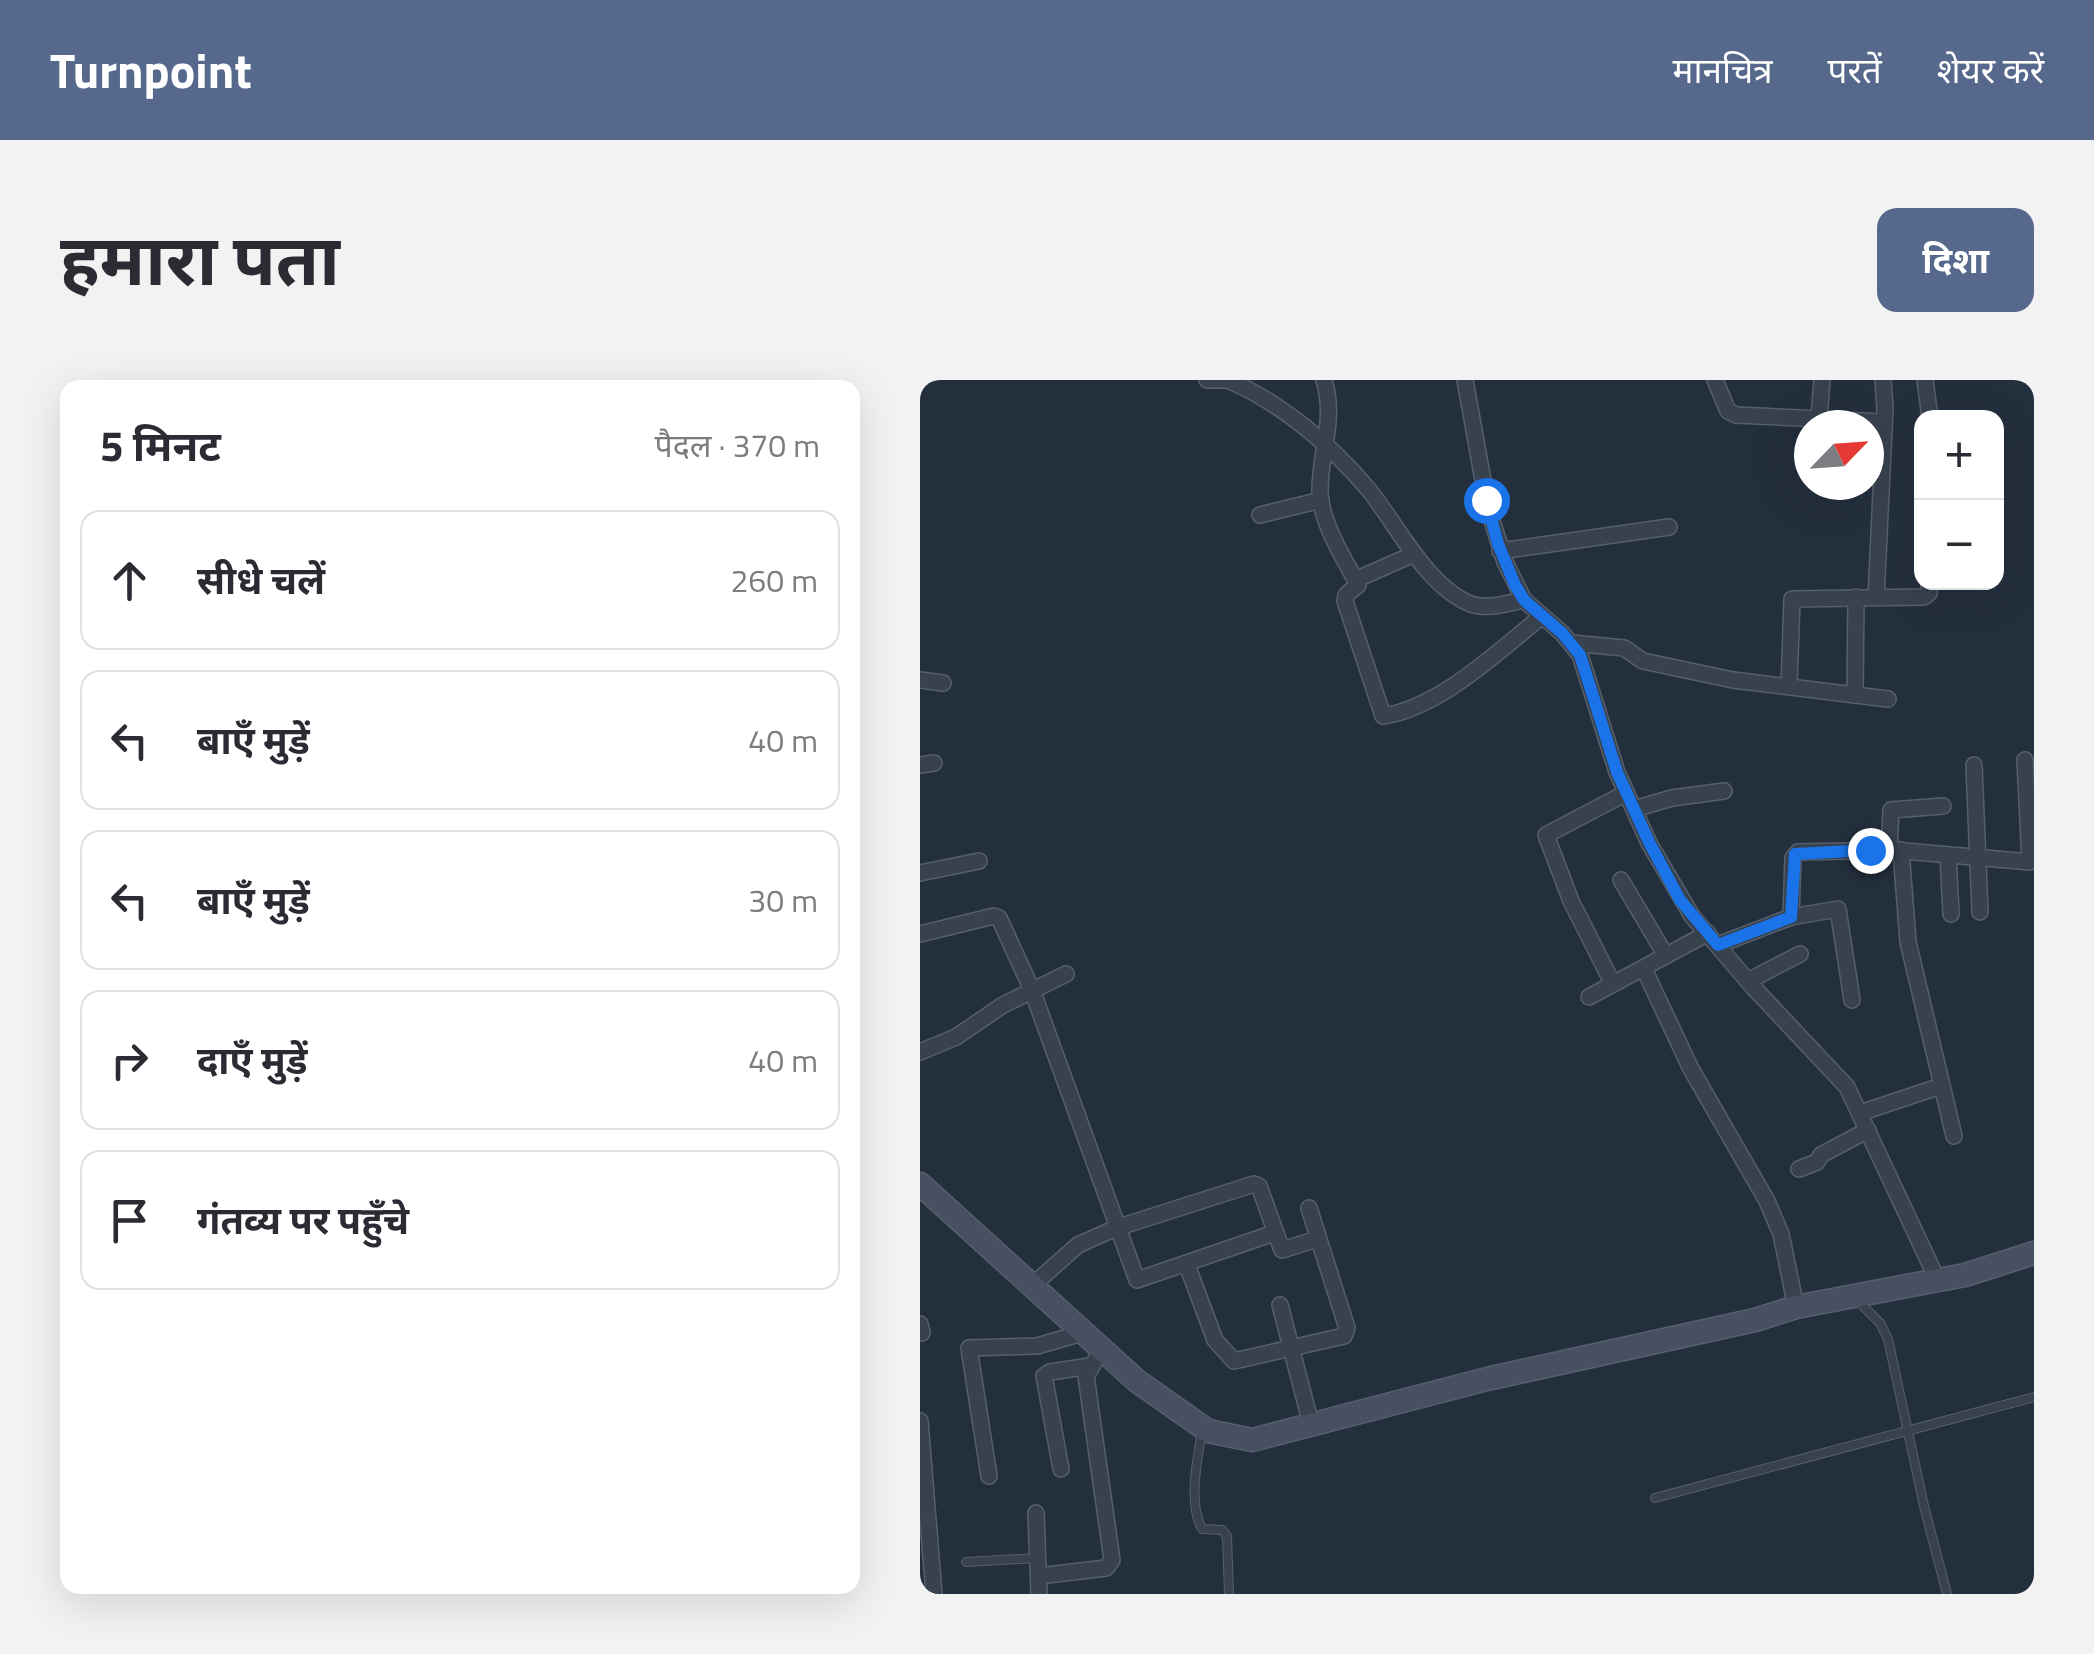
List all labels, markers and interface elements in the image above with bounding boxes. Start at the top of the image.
text: Turnpoint [50,34,252,107]
text: मानचित्र [1673,43,1773,97]
text: परतें [1828,43,1882,97]
text: शेयर करें [1937,43,2044,97]
text: हमारा पता [60,206,340,312]
button: दिशा [1877,208,2034,312]
north arrow [1794,410,1884,500]
map controls [1914,410,2004,590]
button: + [1914,410,2004,500]
text: 5 मिनट [100,413,221,477]
text: पैदल · 370 m [655,421,820,469]
route start [1464,478,1510,524]
button: − [1914,500,2004,590]
text: सीधे चलें [197,551,325,609]
icon: ahead [102,553,157,608]
text: 260 m [730,556,818,604]
text: बाएँ मुड़ें [197,711,310,769]
icon: left [102,713,157,768]
text: 40 m [748,716,818,764]
route end [1848,828,1894,874]
text: बाएँ मुड़ें [197,871,310,929]
icon: left [102,873,157,928]
text: 30 m [748,876,818,924]
text: दाएँ मुड़ें [197,1031,307,1089]
icon: right [102,1033,157,1088]
text: 40 m [748,1036,818,1084]
text: गंतव्य पर पहुँचे [197,1191,409,1249]
icon: arrive [102,1193,157,1248]

